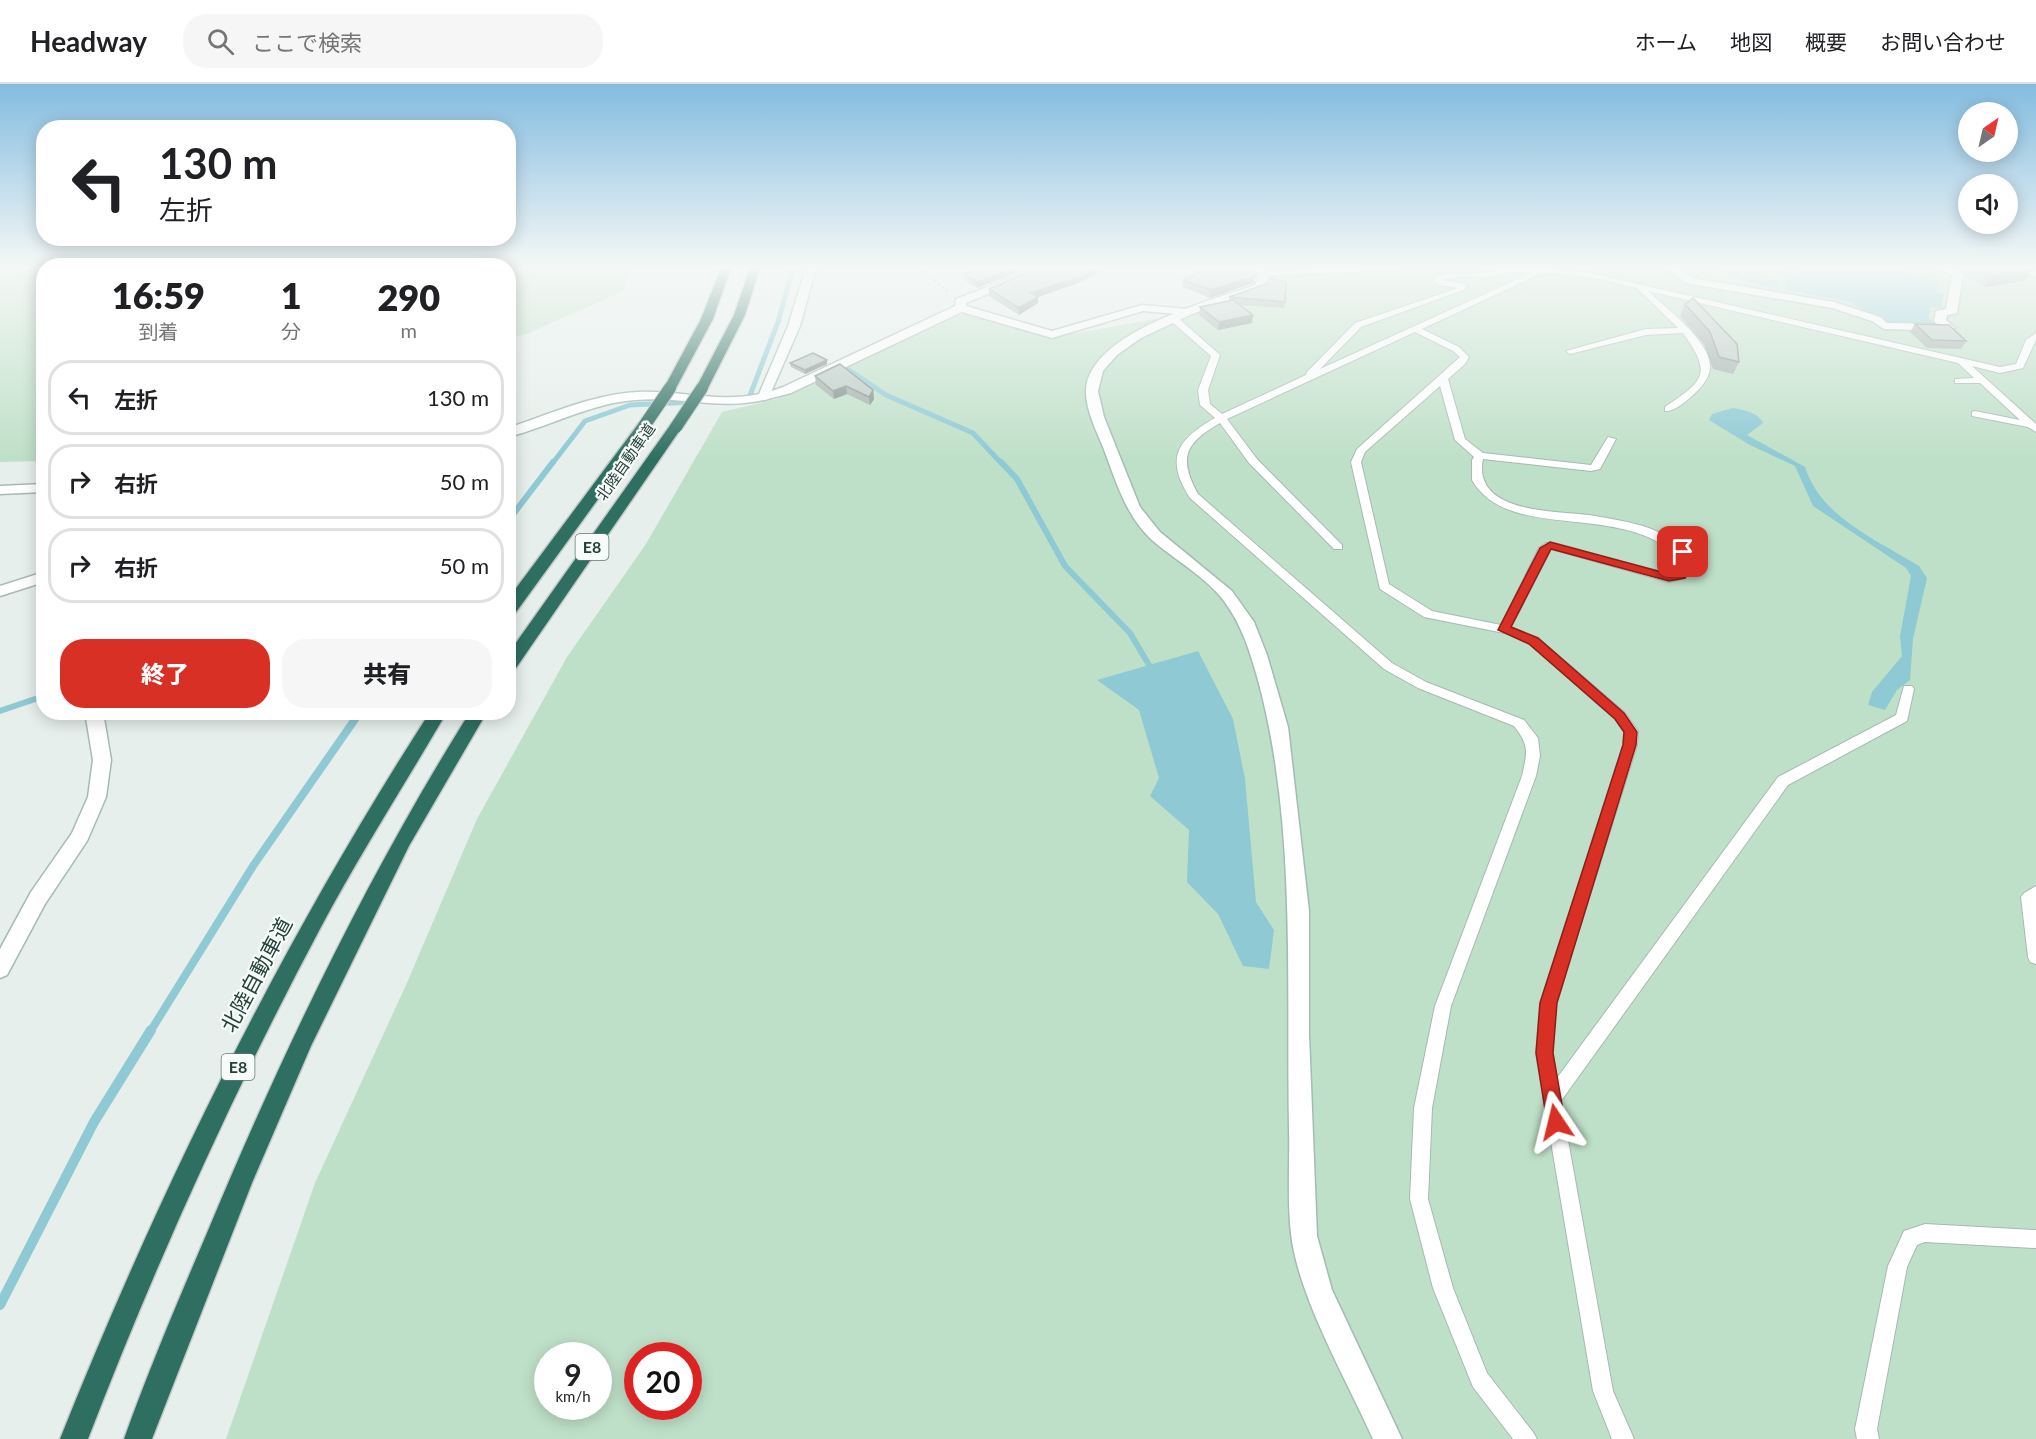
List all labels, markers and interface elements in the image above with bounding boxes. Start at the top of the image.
search box [183,14,603,68]
text: Headway [30,24,147,58]
icon: search [204,25,237,58]
text: ここで検索 [252,29,362,56]
text: ホーム [1635,29,1697,54]
text: 地図 [1730,29,1772,54]
text: 概要 [1805,29,1847,54]
text: お問い合わせ [1880,29,2006,54]
north arrow [1958,102,2018,162]
map controls [1958,102,2018,234]
text: 130 m [159,138,277,188]
icon: left [60,144,138,222]
button: sound [1958,174,2018,234]
text: 左折 [159,193,213,226]
text: 16:59 [112,273,205,317]
text: 1 [281,273,302,317]
text: 290 [377,275,440,319]
text: m [401,318,417,342]
text: 到着 [138,319,178,343]
text: 分 [281,319,301,343]
icon: left [63,381,96,414]
text: 130 m [427,384,489,411]
text: 左折 [114,386,158,413]
street label: 北陸自動車道 [592,419,658,503]
icon: right [63,465,96,498]
text: 50 m [440,468,489,495]
text: 右折 [114,470,158,497]
pin [1657,526,1708,577]
road number: E8 [576,534,608,560]
icon: arrive [1666,535,1699,568]
icon: right [63,549,96,582]
text: 50 m [440,552,489,579]
text: 右折 [114,554,158,581]
button: 終了 [60,639,270,708]
button: 共有 [282,639,492,708]
street label: 北陸自動車道 [215,913,296,1036]
road number: E8 [222,1054,254,1080]
position arrow [1524,1090,1588,1154]
speed limit sign: 20 [624,1342,702,1420]
text: 9 [564,1356,582,1392]
text: km/h [555,1387,591,1405]

